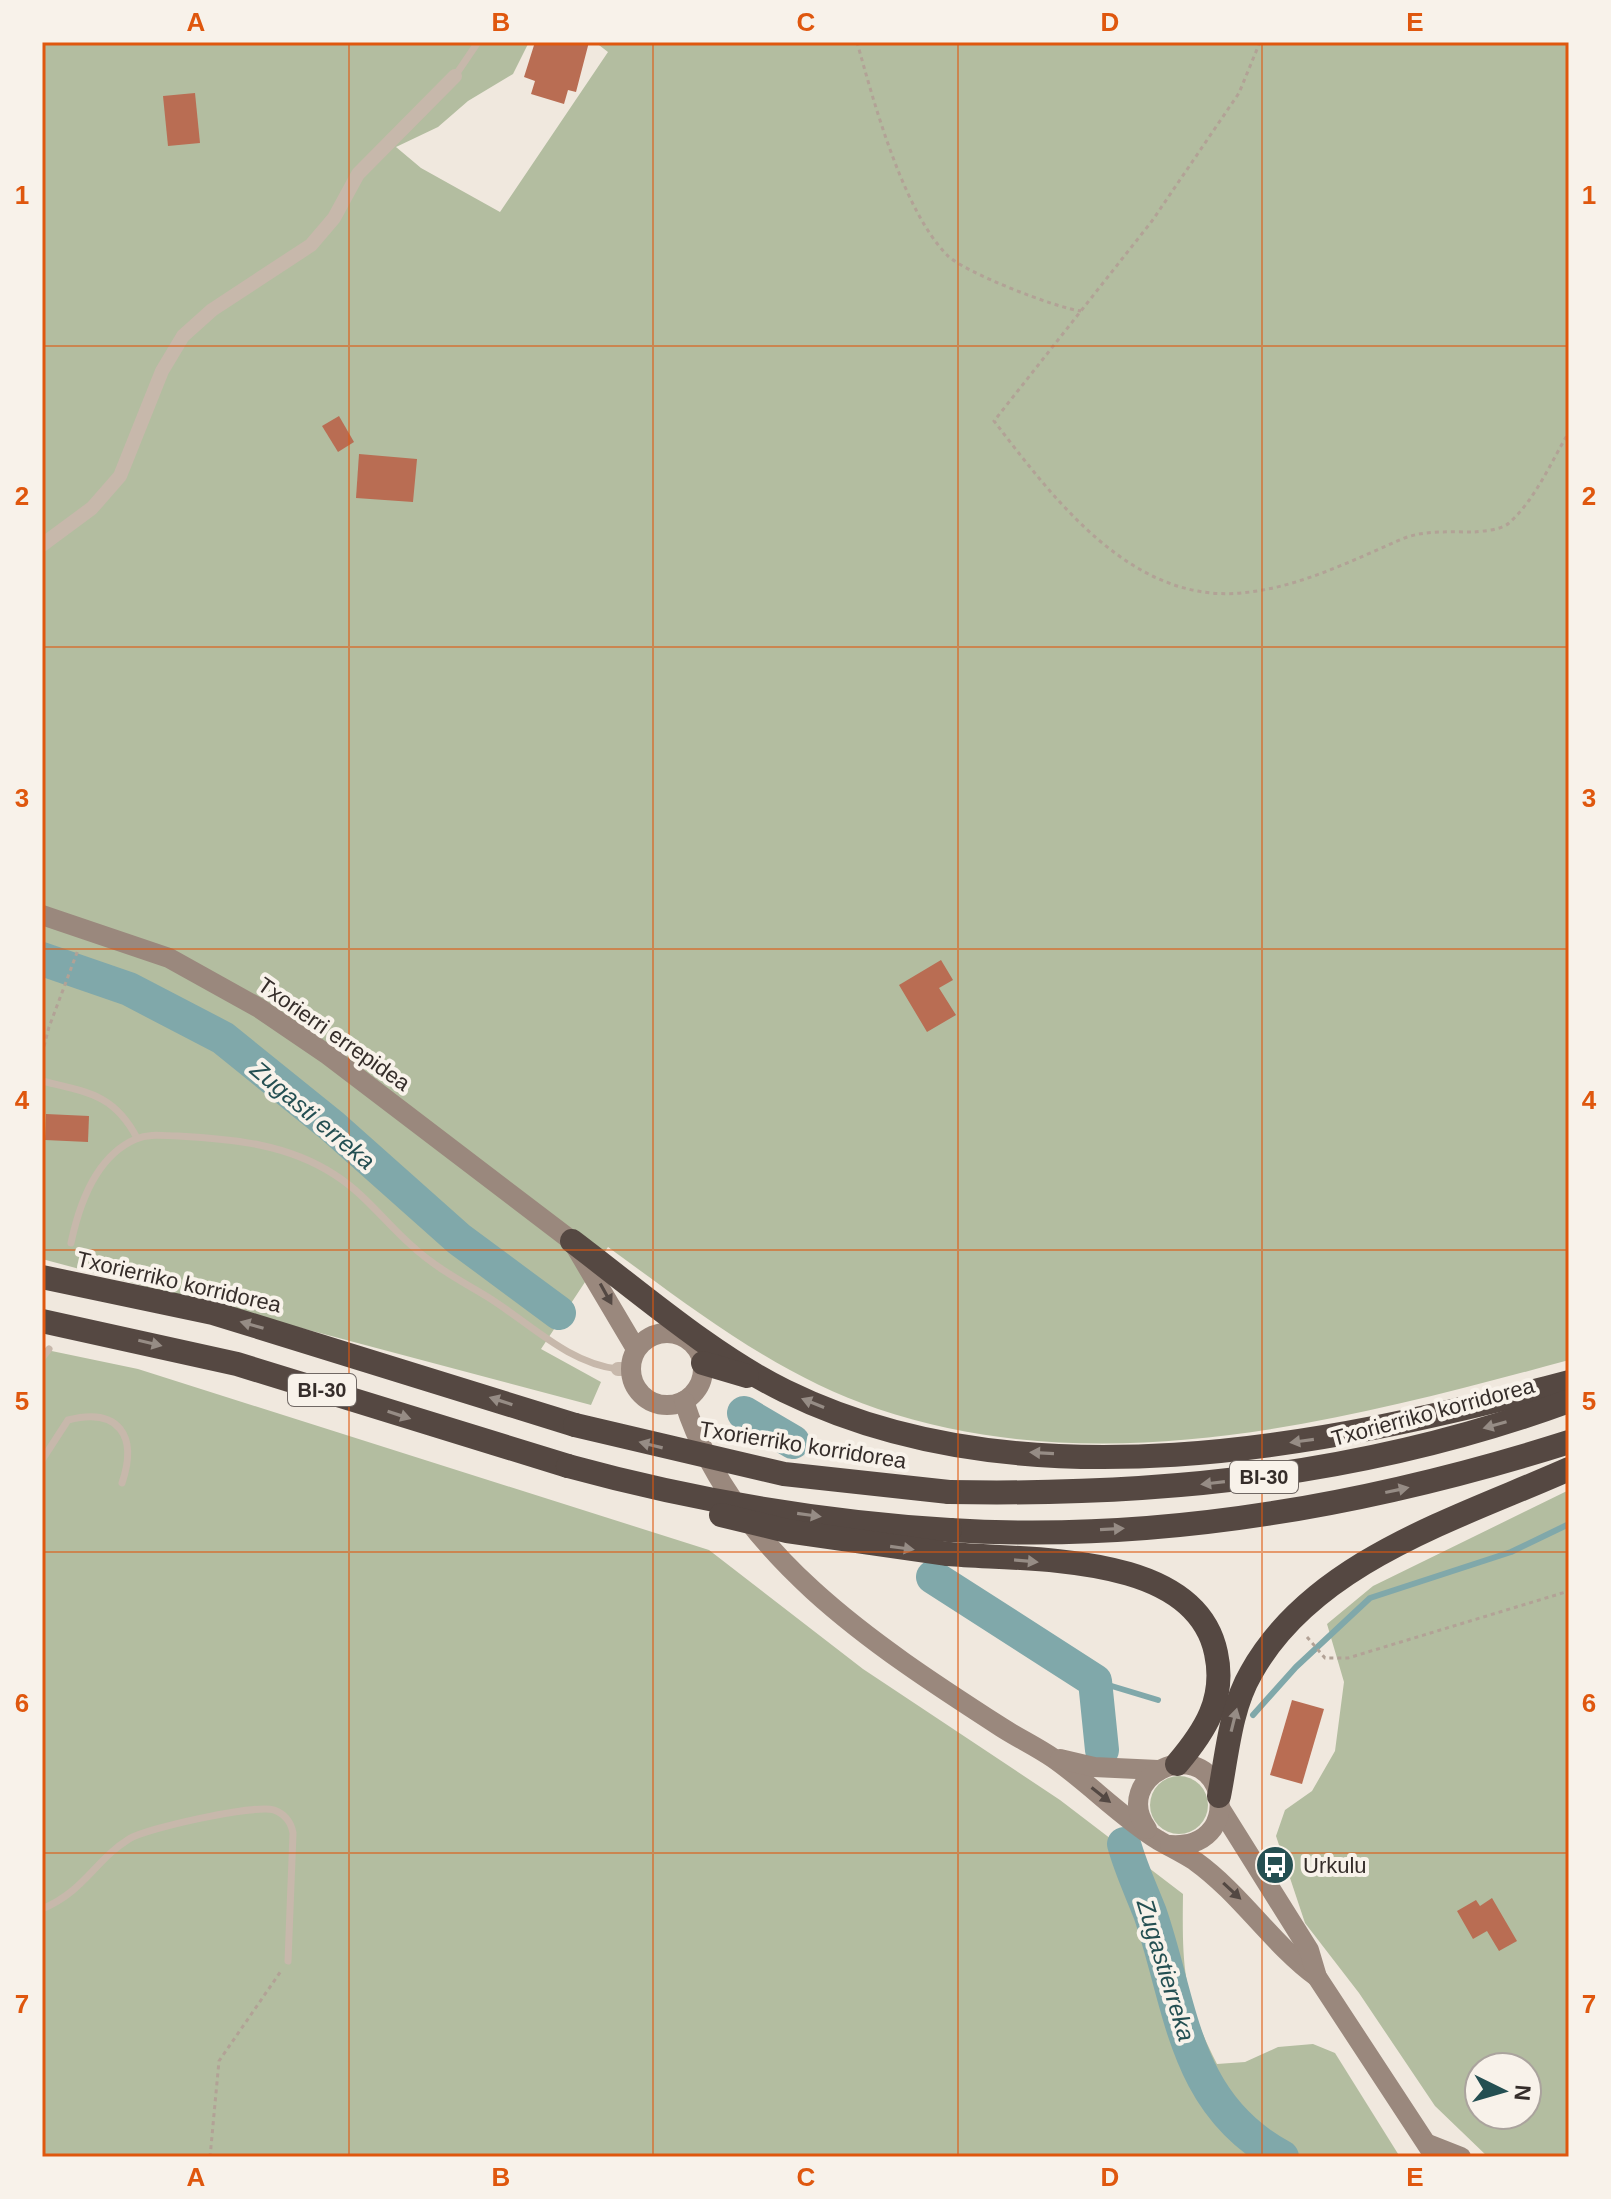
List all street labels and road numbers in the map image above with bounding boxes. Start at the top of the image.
street label: Txorierri errepidea [253,972,415,1096]
street label: Txorierriko korridorea [74,1246,284,1318]
street label: Txorierriko korridorea [1329,1373,1538,1451]
road number: BI-30 [288,1374,356,1406]
street label: Txorierriko korridorea [698,1416,909,1474]
road number: BI-30 [1230,1461,1298,1493]

